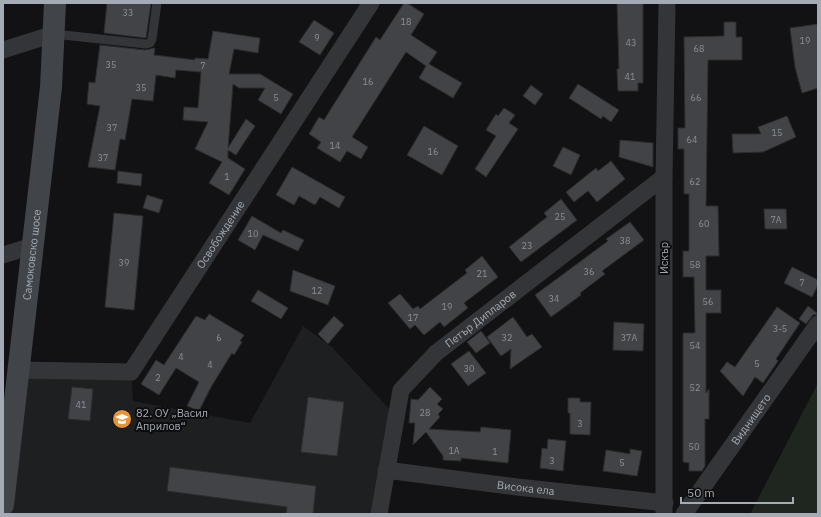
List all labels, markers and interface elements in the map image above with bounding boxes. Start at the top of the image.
house number: 33 [123,7,133,18]
house number: 18 [401,16,411,27]
house number: 9 [314,32,320,43]
house number: 19 [800,35,810,46]
house number: 43 [626,37,636,48]
house number: 68 [694,43,704,54]
house number: 35 [106,59,116,70]
house number: 7 [200,60,206,71]
house number: 41 [625,71,635,82]
house number: 16 [363,76,373,87]
house number: 35 [136,82,146,93]
house number: 5 [273,92,279,103]
house number: 66 [691,92,701,103]
house number: 37 [107,122,117,133]
house number: 15 [772,127,782,138]
house number: 64 [687,134,697,145]
house number: 14 [330,140,340,151]
house number: 16 [428,146,438,157]
house number: 37 [98,152,108,163]
house number: 1 [224,171,230,182]
house number: 62 [690,176,700,187]
street label: Освобождение [193,198,248,271]
street label: Самоковско шосе [20,208,44,301]
house number: 25 [555,211,565,222]
house number: 7А [770,214,782,225]
house number: 60 [699,218,709,229]
house number: 10 [248,228,258,239]
house number: 38 [620,235,630,246]
house number: 23 [522,240,532,251]
street label: Искър [657,242,671,274]
house number: 39 [119,257,129,268]
house number: 58 [690,259,700,270]
house number: 36 [584,266,594,277]
house number: 21 [477,268,487,279]
house number: 7 [799,277,805,288]
house number: 12 [312,285,322,296]
street label: Петър Дипларов [442,287,519,350]
house number: 34 [549,293,559,304]
house number: 56 [703,296,713,307]
house number: 19 [442,301,452,312]
house number: 17 [408,312,418,323]
house number: 3-5 [773,323,787,334]
house number: 6 [216,332,222,343]
house number: 32 [502,332,512,343]
house number: 37А [621,332,638,343]
house number: 54 [690,340,700,351]
house number: 4 [178,351,184,362]
house number: 5 [754,358,760,369]
house number: 4 [207,359,213,370]
house number: 30 [464,363,474,374]
house number: 2 [155,372,161,383]
house number: 52 [690,382,700,393]
street label: Виднището [728,391,774,448]
house number: 41 [76,399,86,410]
place label: 82. ОУ „Васил Априлов“ [136,406,208,433]
house number: 28 [420,407,430,418]
school or university icon: 82. ОУ „Васил Априлов“ [111,408,133,430]
house number: 3 [577,418,583,429]
house number: 50 [689,441,699,452]
house number: 1А [448,445,460,456]
house number: 1 [492,446,498,457]
house number: 3 [549,455,555,466]
house number: 5 [619,457,625,468]
street label: Висока ела [496,477,555,498]
scale bar [681,479,793,505]
text: 50 m [687,485,715,500]

